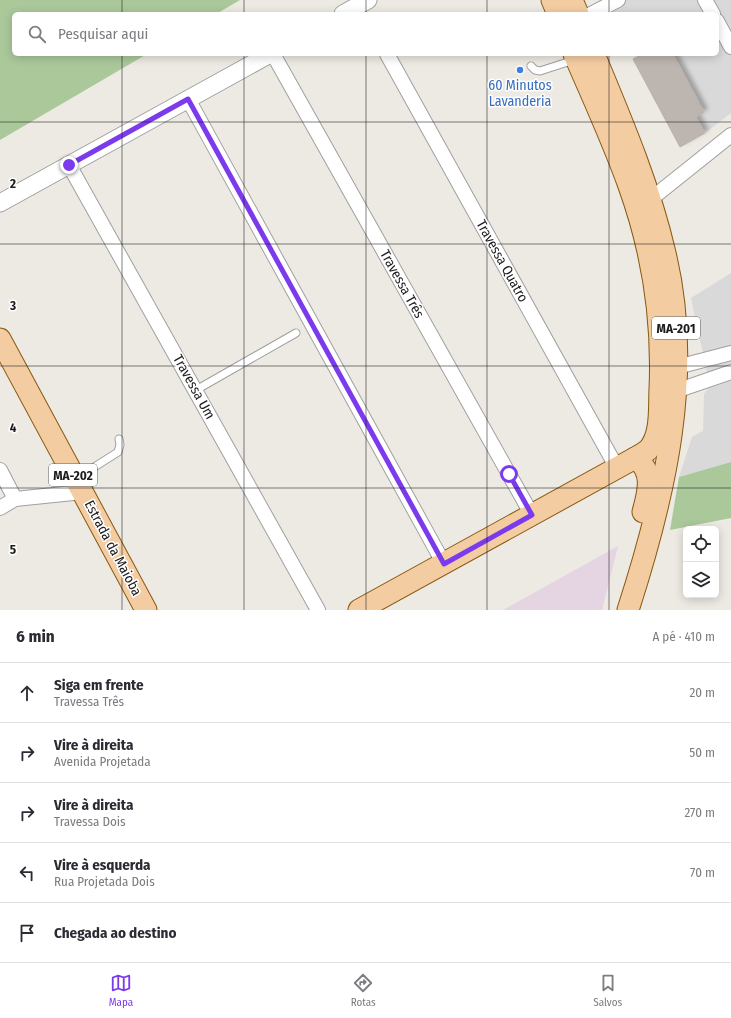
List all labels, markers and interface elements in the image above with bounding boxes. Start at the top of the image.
search box [12,12,719,56]
icon: search [26,23,48,45]
text: Pesquisar aqui [58,25,148,43]
marker: 60 Minutos Lavanderia [515,65,525,75]
place label: 60 Minutos Lavanderia [488,77,552,110]
route end [60,156,78,174]
text: 2 [9,176,16,191]
street label: Travessa Quatro [472,217,532,305]
street label: Travessa Três [376,247,428,321]
text: 3 [9,298,16,313]
road number: MA-201 [652,317,700,339]
street label: Travessa Um [169,352,219,422]
text: 4 [10,420,17,435]
road number: MA-202 [49,464,97,486]
route start [500,465,518,483]
street label: Estrada da Maioba [81,497,145,599]
map controls [683,526,719,598]
button: locate [683,526,719,562]
text: 5 [10,542,16,557]
button: layers [683,562,719,598]
text: 6 min [16,626,55,647]
text: A pé · 410 m [652,629,715,644]
text: Siga em frente [54,676,144,694]
icon: ahead [16,682,38,704]
text: 20 m [689,685,715,700]
text: Travessa Três [54,694,124,709]
text: Vire à direita [54,736,133,754]
icon: right [16,742,38,764]
text: 50 m [689,745,715,760]
text: Avenida Projetada [54,754,151,769]
text: Vire à direita [54,796,133,814]
icon: right [16,802,38,824]
text: 270 m [684,805,715,820]
text: Travessa Dois [54,814,126,829]
text: Vire à esquerda [54,856,151,874]
icon: left [16,862,38,884]
text: 70 m [690,865,715,880]
text: Rua Projetada Dois [54,874,155,889]
icon: arrive [16,922,38,944]
text: Chegada ao destino [54,924,176,942]
tab: Mapa [109,972,133,1009]
tab: Rotas [351,972,376,1009]
tab: Salvos [593,972,622,1009]

